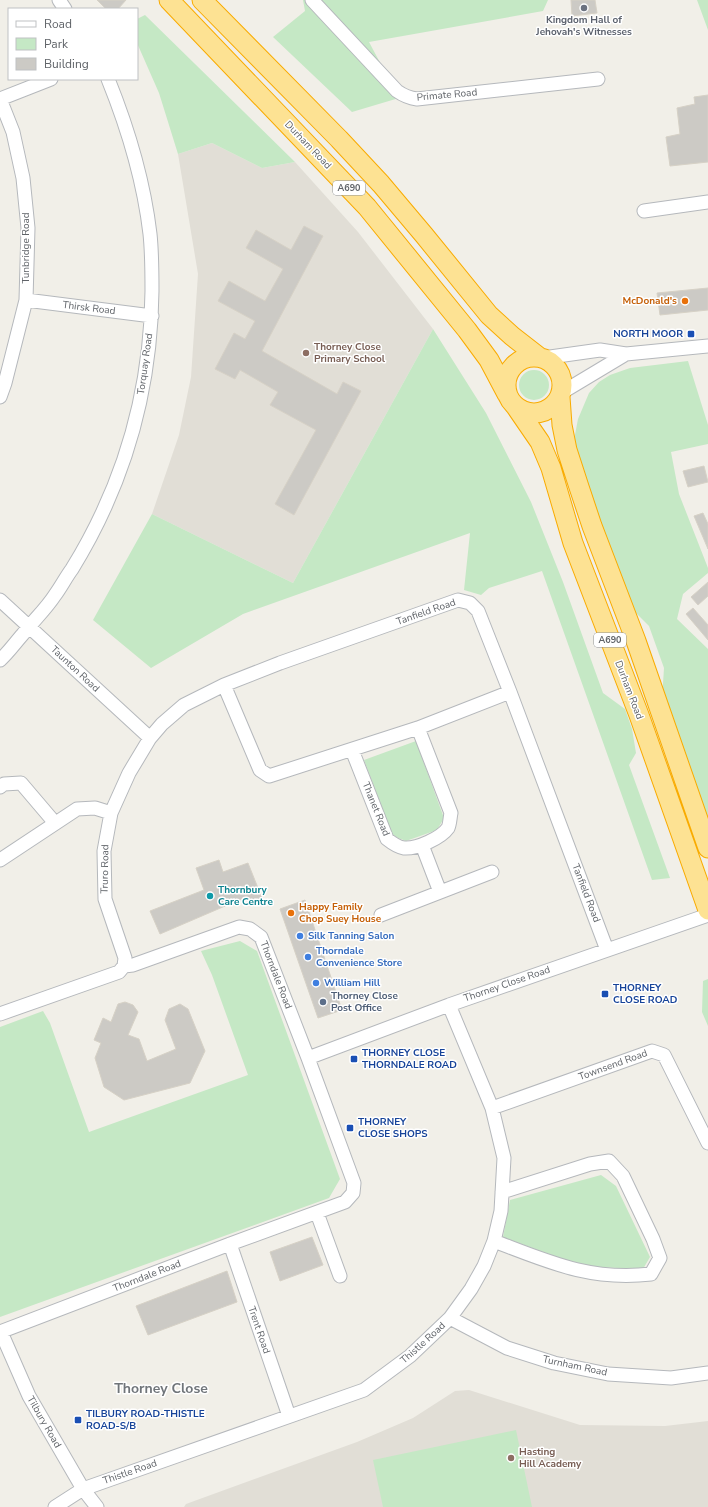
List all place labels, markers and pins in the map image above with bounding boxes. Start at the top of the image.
marker: Kingdom Hall of Jehovah's Witnesses [579,3,589,13]
place label: Kingdom Hall of Jehovah's Witnesses [535,13,632,39]
place label: McDonald's [622,294,677,308]
marker: McDonald's [680,296,690,306]
place label: NORTH MOOR [613,327,683,341]
marker: NORTH MOOR [686,329,696,339]
place label: Thorney Close Primary School [314,340,386,366]
marker: Thorney Close Primary School [301,348,311,358]
place label: Thornbury Care Centre [218,883,273,909]
marker: Thornbury Care Centre [205,891,215,901]
place label: Happy Family Chop Suey House [299,900,382,926]
marker: Happy Family Chop Suey House [286,908,296,918]
place label: Silk Tanning Salon [308,929,395,943]
marker: Silk Tanning Salon [295,931,305,941]
place label: Thorndale Convenience Store [316,944,403,970]
marker: Thorndale Convenience Store [303,952,313,962]
place label: William Hill [324,976,381,990]
marker: William Hill [311,978,321,988]
place label: THORNEY CLOSE ROAD [613,981,678,1007]
place label: Thorney Close Post Office [331,989,398,1015]
marker: THORNEY CLOSE ROAD [600,989,610,999]
marker: Thorney Close Post Office [318,997,328,1007]
place label: THORNEY CLOSE THORNDALE ROAD [362,1046,457,1072]
marker: THORNEY CLOSE THORNDALE ROAD [349,1054,359,1064]
place label: THORNEY CLOSE SHOPS [358,1115,428,1141]
marker: THORNEY CLOSE SHOPS [345,1123,355,1133]
place label: TILBURY ROAD-THISTLE ROAD-S/B [86,1407,205,1433]
marker: TILBURY ROAD-THISTLE ROAD-S/B [73,1415,83,1425]
place label: Hasting Hill Academy [519,1445,582,1471]
marker: Hasting Hill Academy [506,1453,516,1463]

